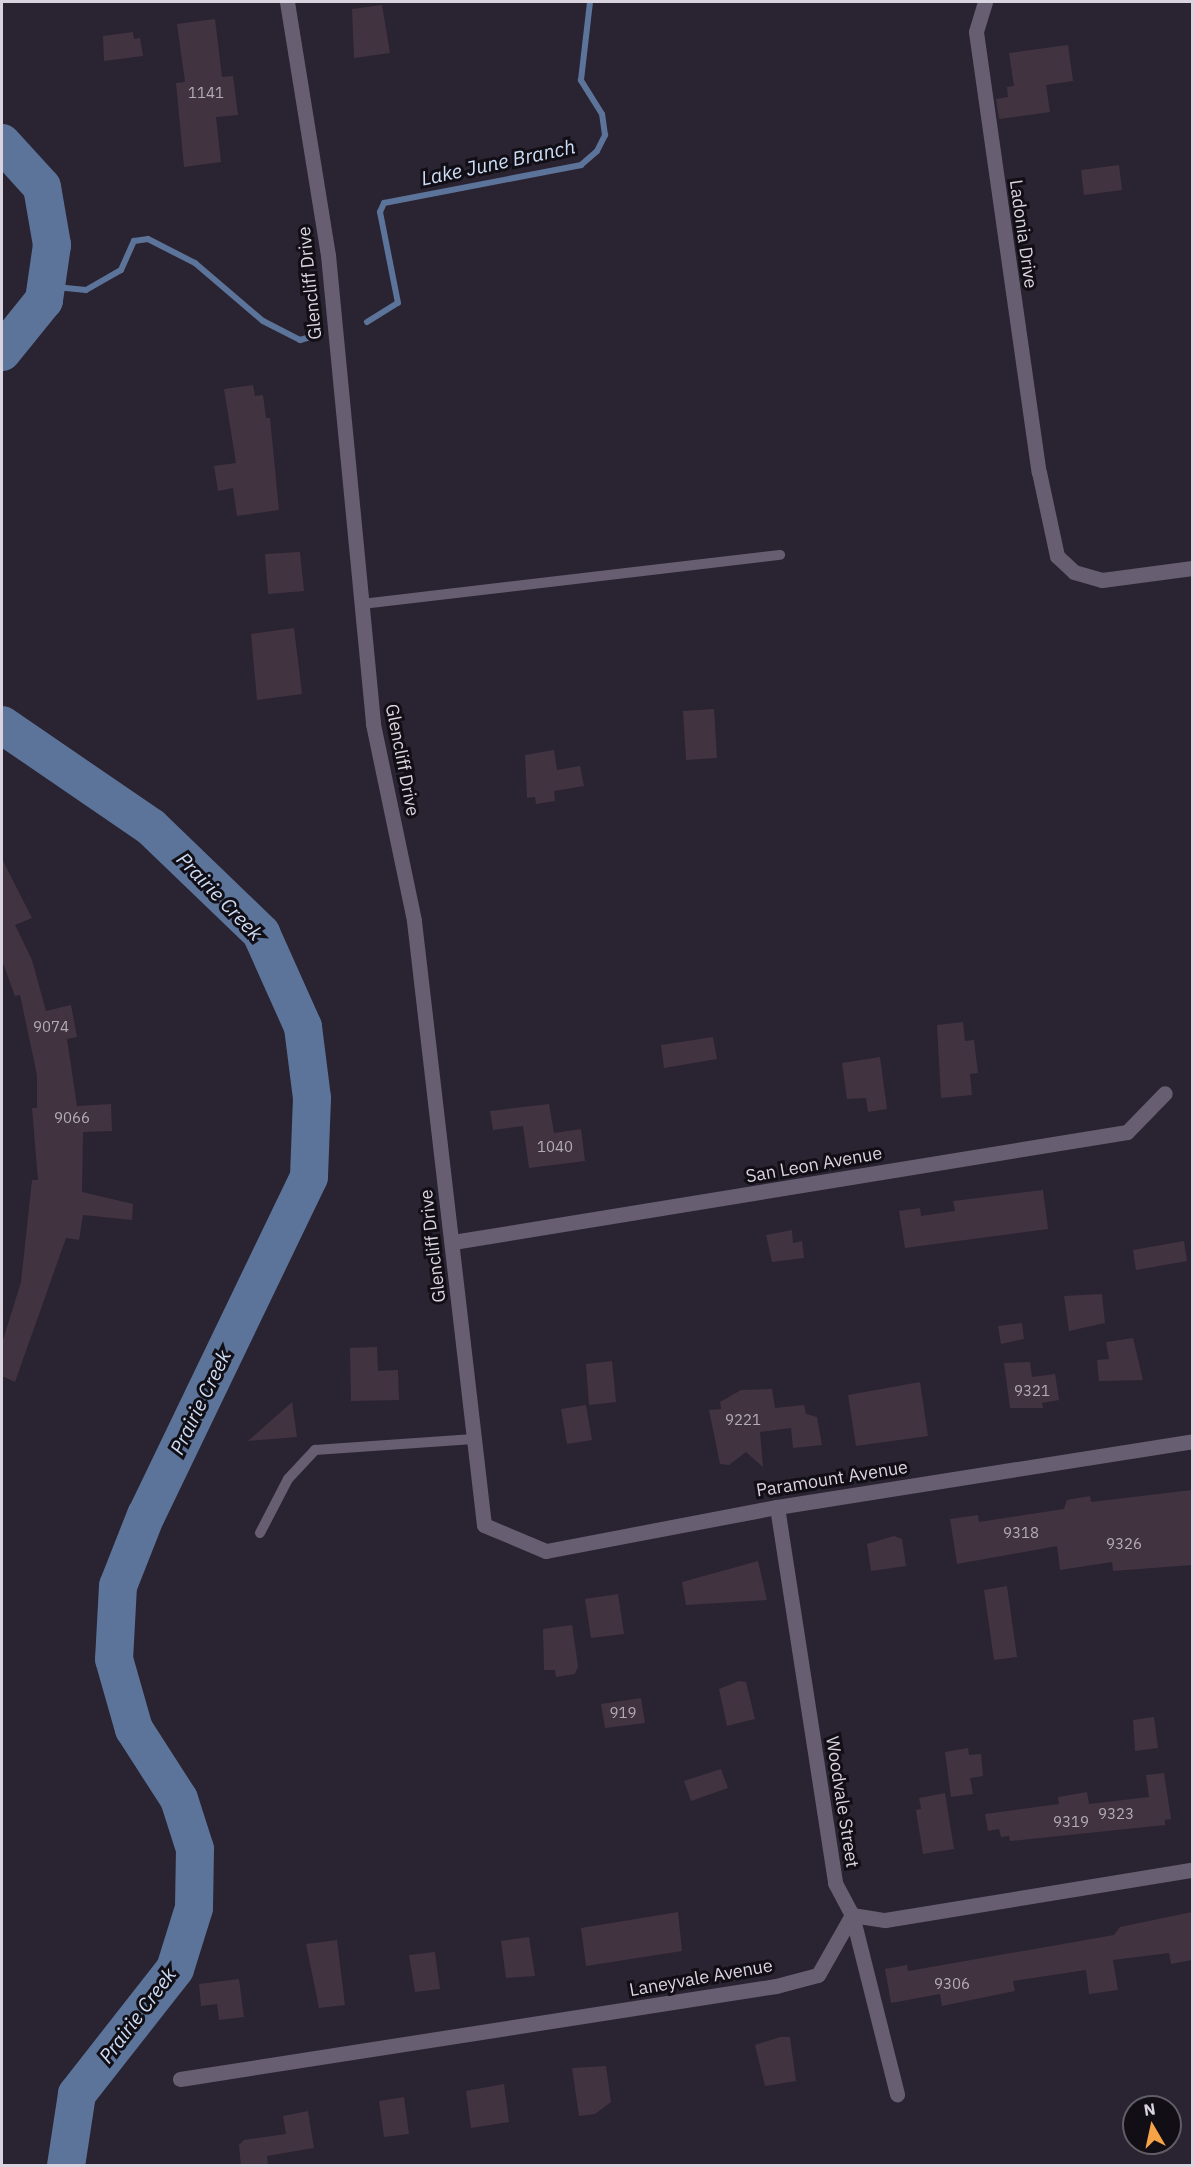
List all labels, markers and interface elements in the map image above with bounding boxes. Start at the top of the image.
house number: 1141 [188,84,224,102]
water label: Lake June Branch [419,134,577,190]
street label: Ladonia Drive [1005,178,1041,290]
street label: Glencliff Drive [293,225,327,341]
street label: Glencliff Drive [381,702,423,818]
water label: Prairie Creek [172,847,268,945]
house number: 9074 [33,1018,69,1036]
house number: 9066 [54,1109,90,1127]
house number: 1040 [537,1138,573,1156]
street label: San Leon Avenue [744,1142,884,1188]
street label: Glencliff Drive [415,1188,451,1304]
water label: Prairie Creek [164,1346,236,1458]
house number: 9321 [1014,1382,1050,1400]
house number: 9221 [725,1411,761,1429]
street label: Paramount Avenue [755,1456,909,1502]
house number: 9318 [1003,1524,1039,1542]
house number: 9326 [1106,1535,1142,1553]
house number: 919 [610,1704,636,1722]
street label: Woodvale Street [821,1735,863,1869]
house number: 9323 [1098,1805,1134,1823]
house number: 9319 [1053,1813,1089,1831]
street label: Laneyvale Avenue [628,1955,774,2001]
water label: Prairie Creek [93,1963,181,2067]
house number: 9306 [934,1975,970,1993]
north arrow [1122,2095,1182,2155]
text: N [1142,2098,1157,2120]

